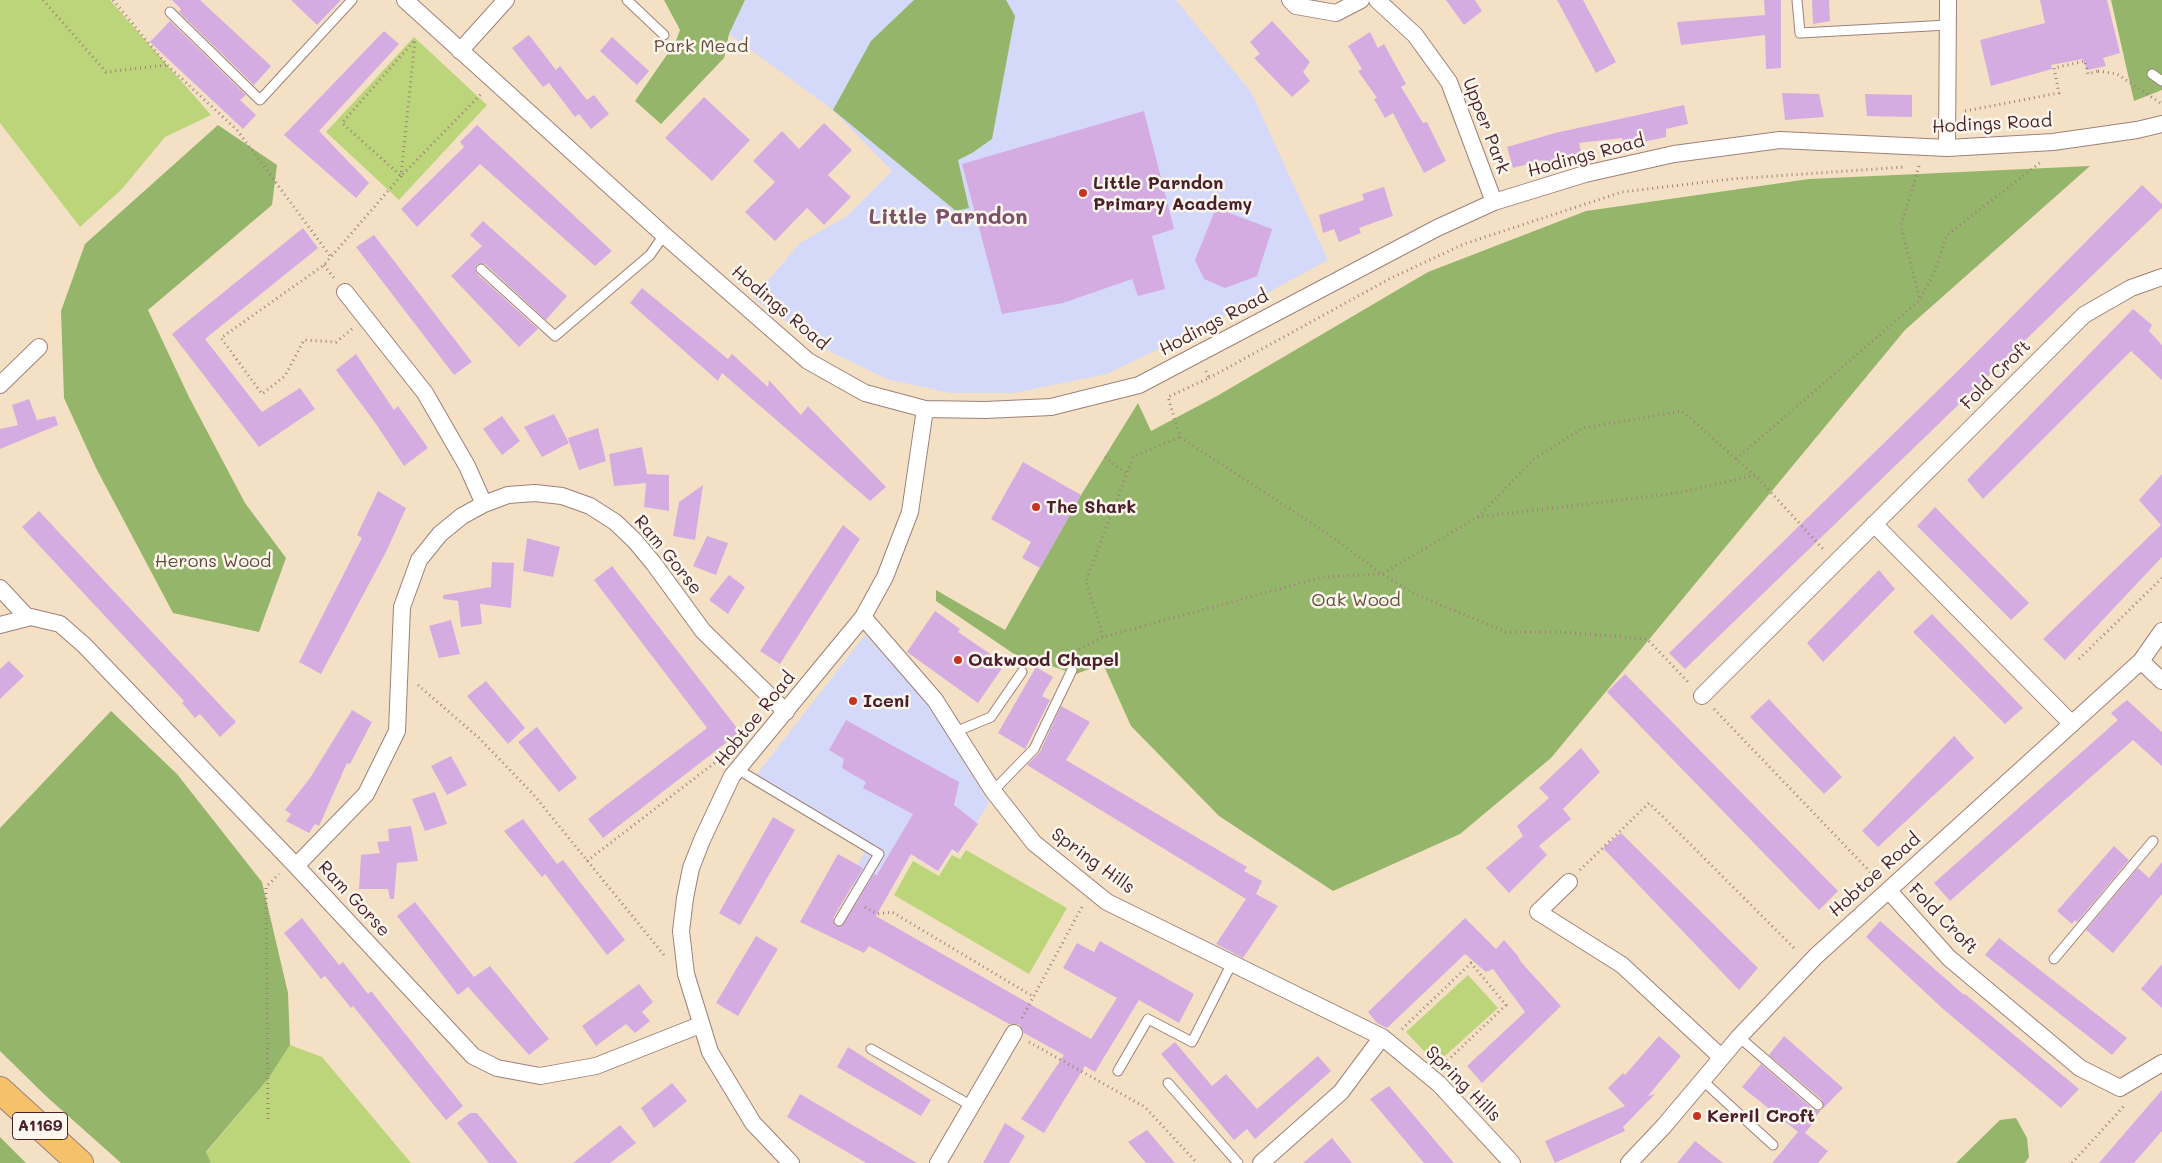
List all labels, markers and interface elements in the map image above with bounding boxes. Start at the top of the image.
park label: Park Mead [654,35,748,57]
street label: Upper Park [1458,75,1514,177]
street label: Hodings Road [1931,110,2053,138]
street label: Hodings Road [1525,130,1647,182]
place label: Little Parndon Primary Academy [1093,172,1252,214]
marker: Little Parndon Primary Academy [1077,187,1089,199]
district label: Little Parndon [868,204,1028,230]
street label: Hodings Road [727,261,833,355]
street label: Hodings Road [1156,285,1272,361]
street label: Fold Croft [1957,336,2035,414]
place label: The Shark [1046,496,1136,518]
marker: The Shark [1030,501,1042,513]
street label: Ram Gorse [629,511,707,599]
park label: Herons Wood [155,550,271,572]
park label: Oak Wood [1311,589,1401,611]
place label: Oakwood Chapel [968,649,1119,671]
marker: Oakwood Chapel [952,654,964,666]
street label: Hobtoe Road [710,667,800,771]
place label: Iceni [863,690,910,712]
marker: Iceni [847,695,859,707]
street label: Spring Hills [1047,823,1139,899]
street label: Hobtoe Road [1825,828,1925,922]
street label: Ram Gorse [313,857,395,941]
street label: Fold Croft [1904,879,1982,959]
street label: Spring Hills [1421,1042,1505,1126]
place label: Kerril Croft [1707,1105,1815,1127]
marker: Kerril Croft [1691,1110,1703,1122]
road number: A1169 [12,1112,68,1140]

